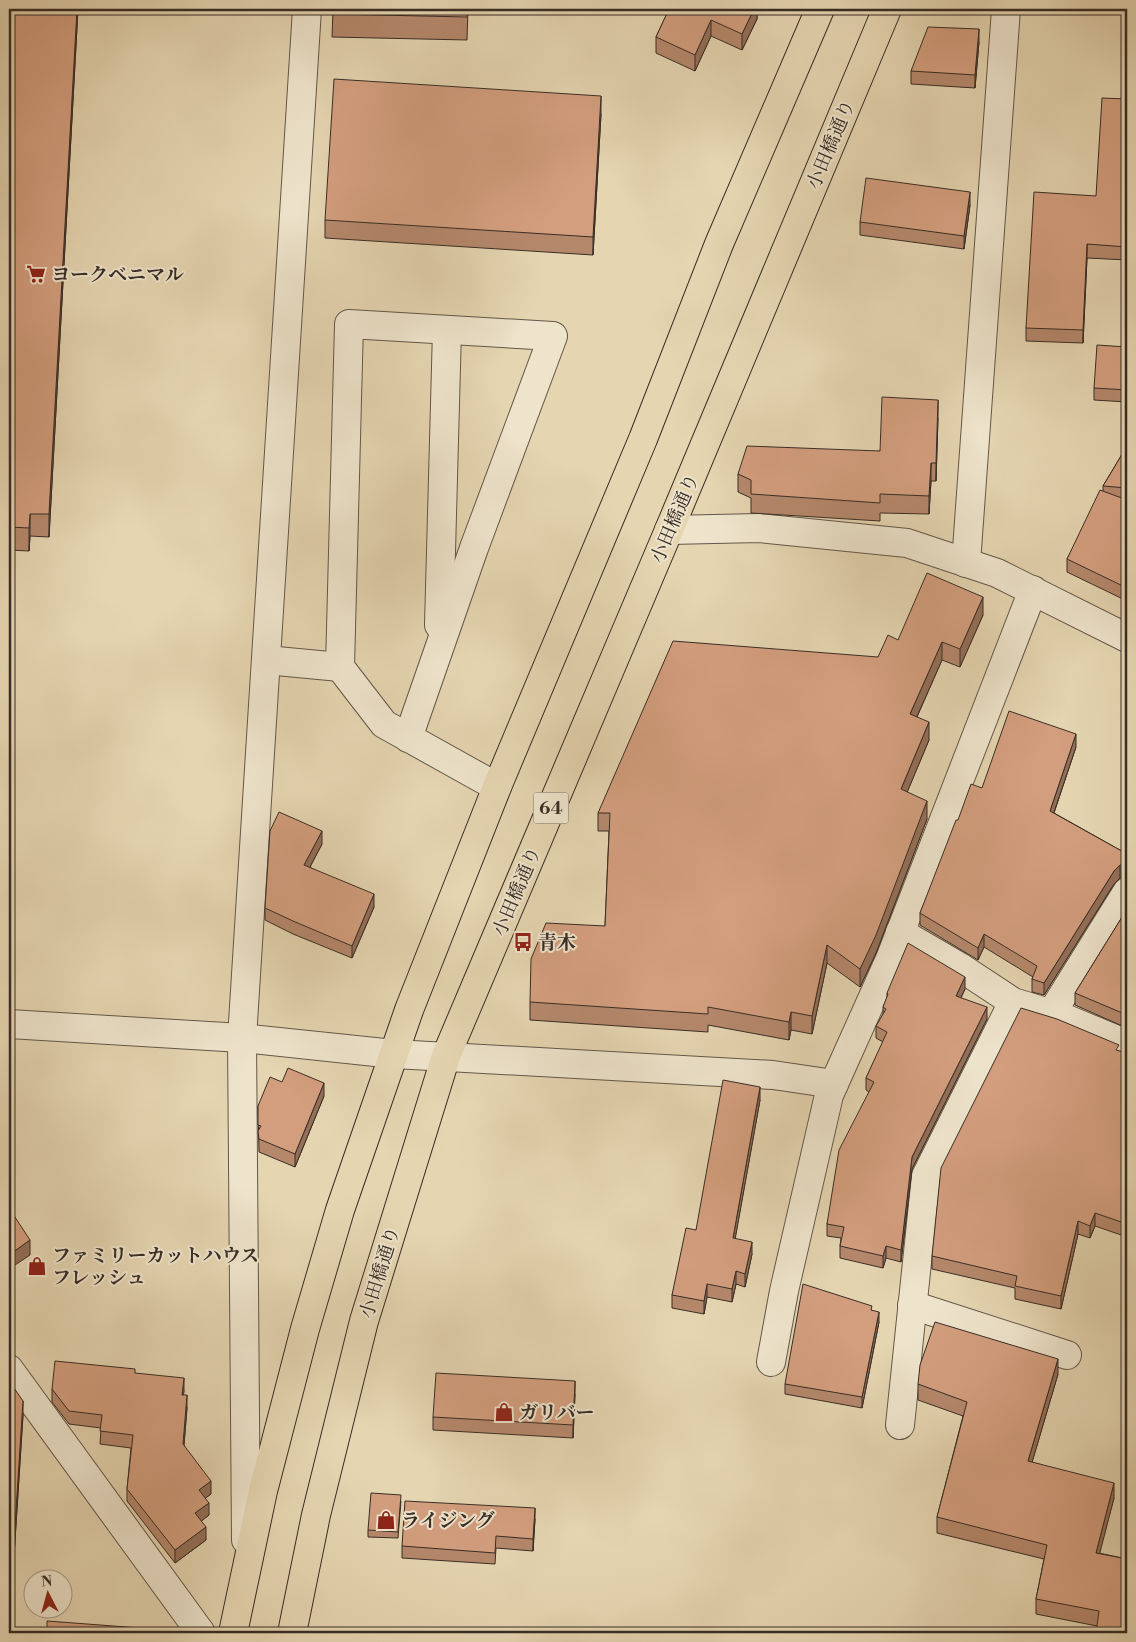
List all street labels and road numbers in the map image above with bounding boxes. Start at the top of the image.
street label: 小田橋通り [801,96,861,193]
street label: 小田橋通り [645,470,705,567]
road number: 64 [534,792,568,824]
street label: 小田橋通り [487,843,547,940]
street label: 小田橋通り [355,1223,405,1321]

